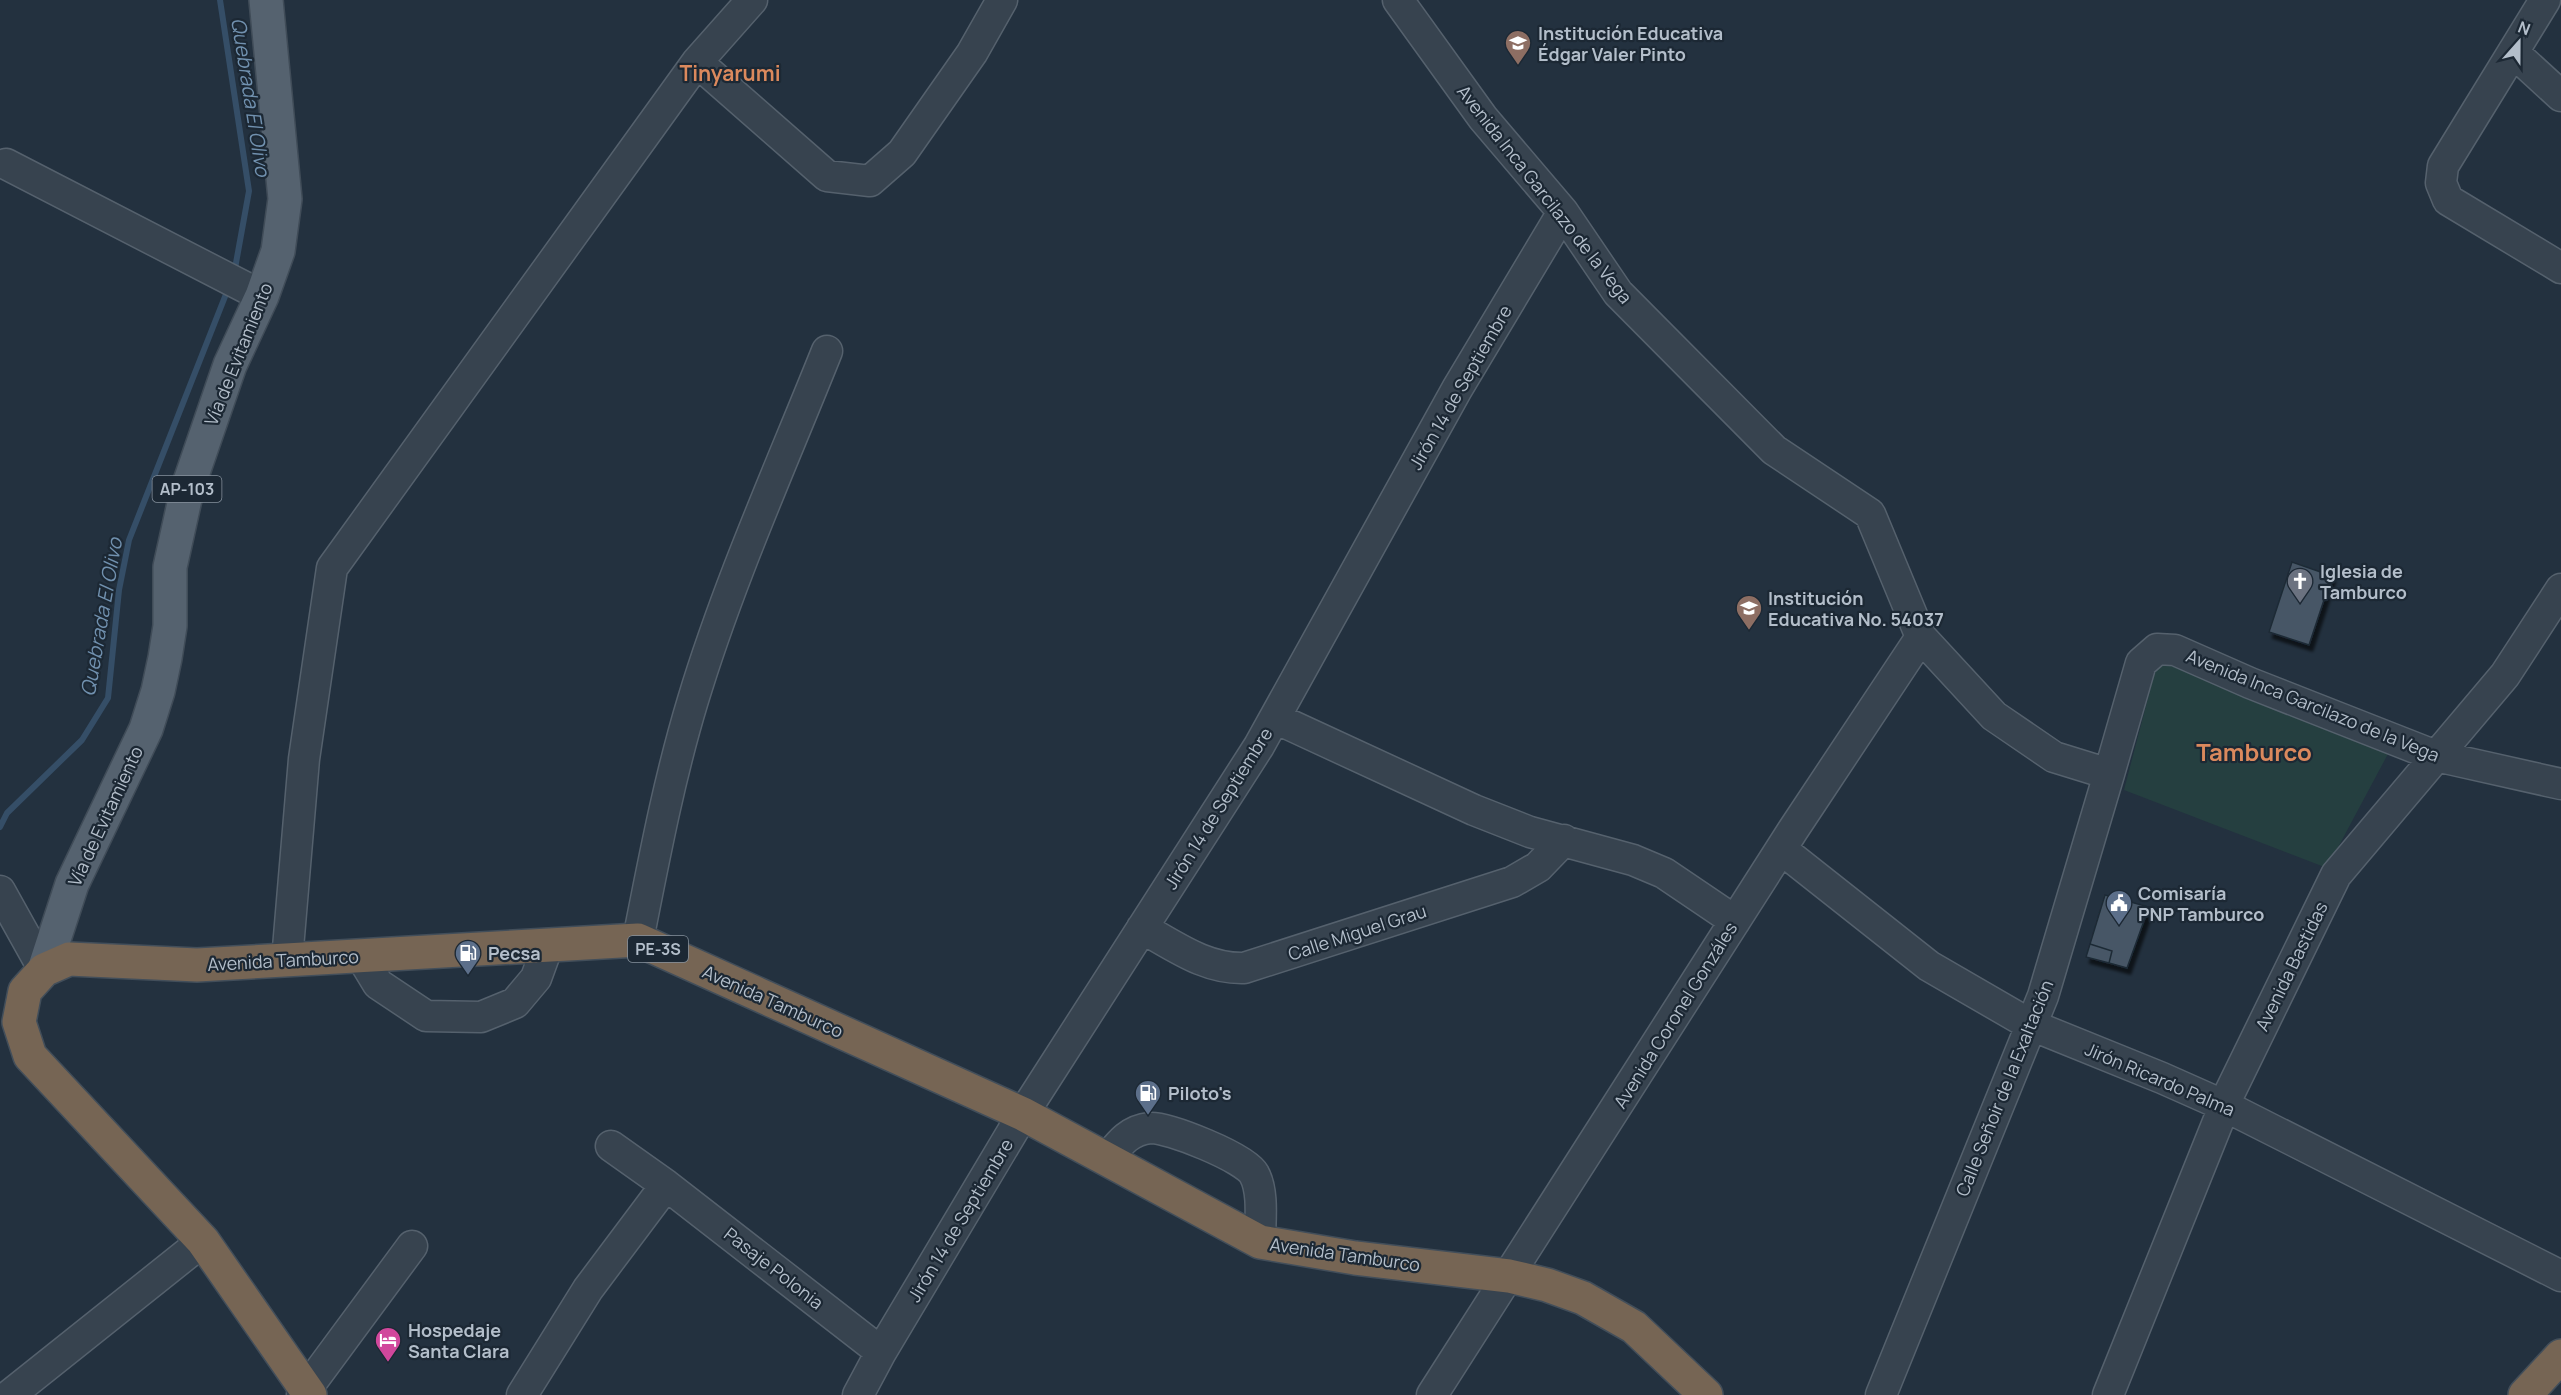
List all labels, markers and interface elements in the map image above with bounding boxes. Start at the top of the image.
north arrow [2489,12,2549,72]
water label: Quebrada El Olivo [225,16,277,179]
text: N [2515,16,2534,40]
place label: Institución Educativa Édgar Valer Pinto [1538,21,1723,66]
school or university icon: Institución Educativa Édgar Valer Pinto [1503,28,1533,66]
district label: Tinyarumi [679,59,781,87]
street label: Avenida Inca Garcilazo de la Vega [1452,80,1638,308]
street label: Vía de Evitamiento [198,279,278,429]
street label: Jirón 14 de Septiembre [1403,300,1517,474]
road number: AP-103 [152,476,222,502]
water label: Quebrada El Olivo [74,535,128,698]
place label: Iglesia de Tamburco [2320,559,2407,604]
church icon: Iglesia de Tamburco [2285,566,2315,604]
place label: Institución Educativa No. 54037 [1768,586,1944,631]
school or university icon: Institución Educativa No. 54037 [1734,593,1764,631]
street label: Avenida Inca Garcilazo de la Vega [2183,643,2443,767]
street label: Jirón 14 de Septiembre [1158,723,1278,893]
district label: Tamburco [2196,735,2312,768]
street label: Vía de Evitamiento [62,742,148,890]
place label: Comisaría PNP Tamburco [2138,881,2264,926]
public building icon: Comisaría PNP Tamburco [2104,888,2134,926]
street label: Avenida Bastidas [2249,897,2333,1035]
street label: Calle Miguel Grau [1285,898,1429,966]
street label: Avenida Coronel Gonzáles [1608,917,1742,1113]
road number: PE-3S [628,936,688,962]
fuel station icon: Pecsa [453,938,483,976]
place label: Pecsa [488,941,541,965]
street label: Avenida Tamburco [207,944,359,976]
street label: Avenida Tamburco [699,959,847,1043]
street label: Calle Señoir de la Exaltación [1950,976,2058,1200]
street label: Jirón Ricardo Palma [2081,1037,2239,1121]
fuel station icon: Piloto's [1133,1078,1163,1116]
place label: Piloto's [1168,1081,1232,1105]
street label: Jirón 14 de Septiembre [902,1134,1018,1306]
street label: Pasaje Polonia [719,1222,829,1314]
street label: Avenida Tamburco [1268,1232,1422,1276]
place label: Hospedaje Santa Clara [408,1318,509,1363]
hotel icon: Hospedaje Santa Clara [373,1325,403,1363]

